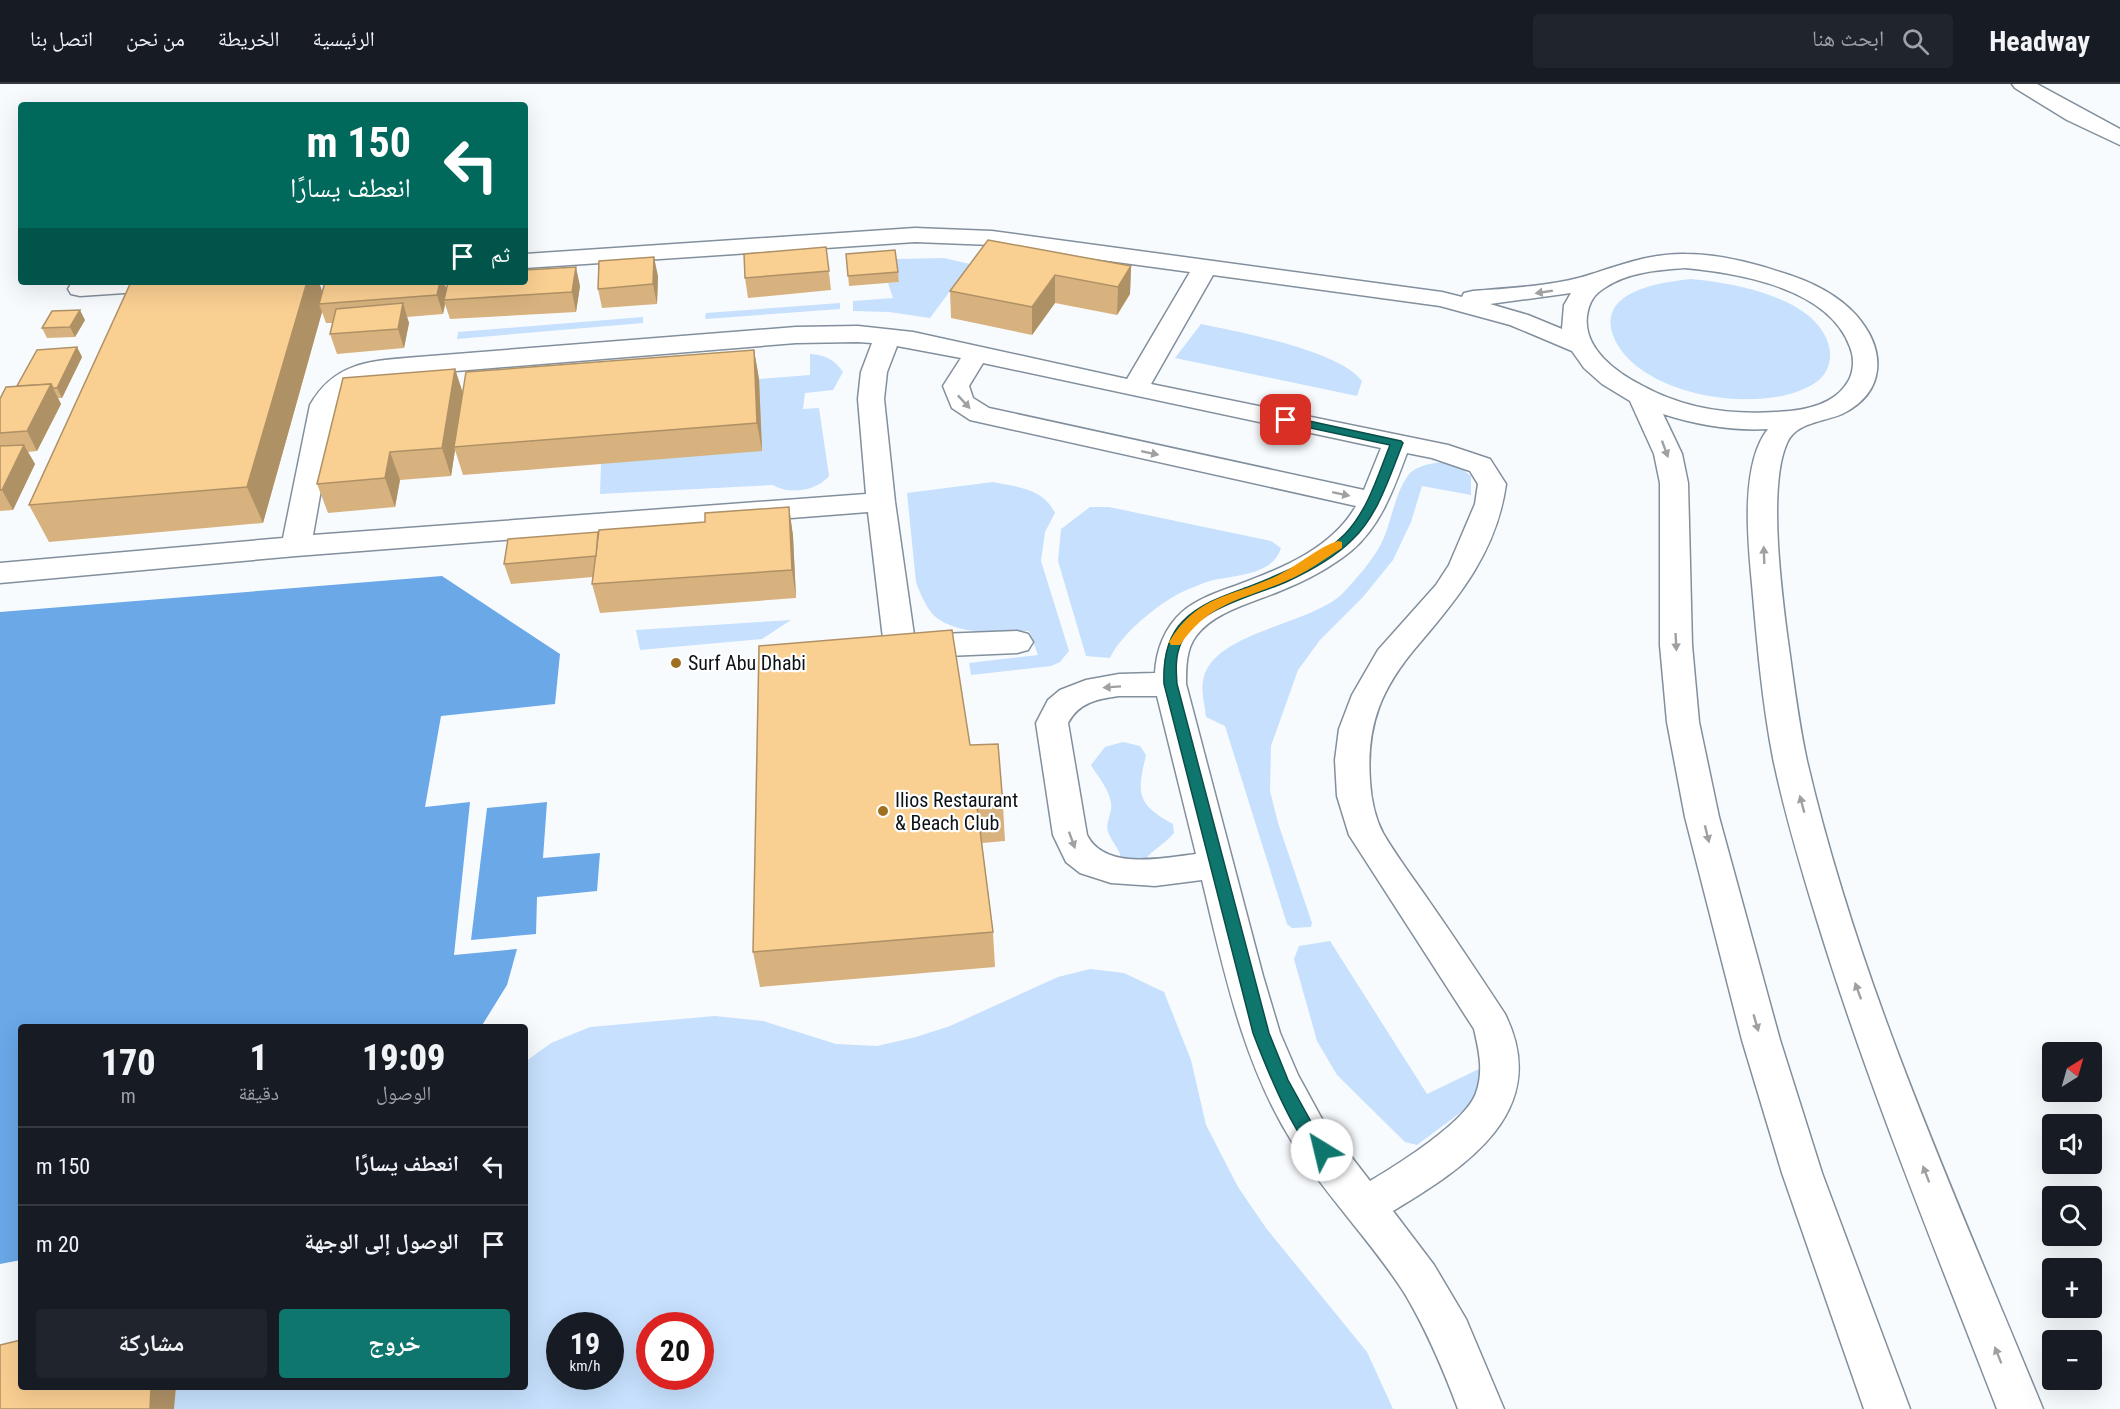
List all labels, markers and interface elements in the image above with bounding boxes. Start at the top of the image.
search box [1533,14,1953,68]
icon: search [1899,25,1932,58]
text: Headway [1989,25,2090,58]
text: ابحث هنا [1812,26,1884,51]
text: اتصل بنا [30,27,93,51]
text: من نحن [126,27,185,51]
text: الخريطة [218,27,280,51]
text: الرئيسية [313,27,375,51]
text: 150 m [306,118,411,167]
icon: left [432,126,510,204]
text: انعطف يسارًا [290,172,411,204]
icon: arrive [446,240,479,273]
text: ثم [491,242,510,267]
one-way arrow [1534,288,1553,297]
pin [1260,394,1311,445]
one-way arrow [957,395,971,410]
icon: arrive [1269,403,1302,436]
one-way arrow [1660,440,1670,458]
one-way arrow [1141,449,1160,458]
one-way arrow [1331,490,1350,499]
one-way arrow [1760,545,1769,564]
one-way arrow [1672,633,1681,652]
place label: Surf Abu Dhabi [688,651,806,675]
marker: Surf Abu Dhabi [669,656,683,670]
one-way arrow [1102,683,1121,692]
place label: Ilios Restaurant & Beach Club [895,788,1018,835]
one-way arrow [1797,795,1806,813]
marker: Ilios Restaurant & Beach Club [876,804,890,818]
one-way arrow [1702,825,1712,844]
one-way arrow [1068,832,1078,850]
one-way arrow [1853,982,1863,1000]
one-way arrow [1752,1014,1761,1032]
text: 1 [250,1037,268,1079]
text: 19:09 [362,1037,445,1079]
text: 170 [101,1042,156,1084]
north arrow [2042,1042,2102,1102]
map controls [2042,1042,2102,1390]
text: دقيقة [238,1081,279,1105]
text: الوصول [376,1081,431,1105]
text: m [121,1084,136,1108]
button: sound [2042,1114,2102,1174]
position arrow [1290,1118,1354,1182]
icon: left [477,1150,510,1183]
text: انعطف يسارًا [354,1151,459,1176]
text: 150 m [36,1154,90,1179]
one-way arrow [1921,1165,1930,1183]
button: search [2042,1186,2102,1246]
icon: arrive [477,1228,510,1261]
text: الوصول إلى الوجهة [304,1229,459,1254]
text: 20 m [36,1232,79,1257]
button: + [2042,1258,2102,1318]
button: مشاركة [36,1309,267,1378]
button: خروج [279,1309,510,1378]
speed limit sign: 20 [636,1312,714,1390]
text: 19 [570,1326,600,1361]
button: − [2042,1330,2102,1390]
one-way arrow [1993,1346,2002,1364]
text: km/h [570,1357,600,1375]

